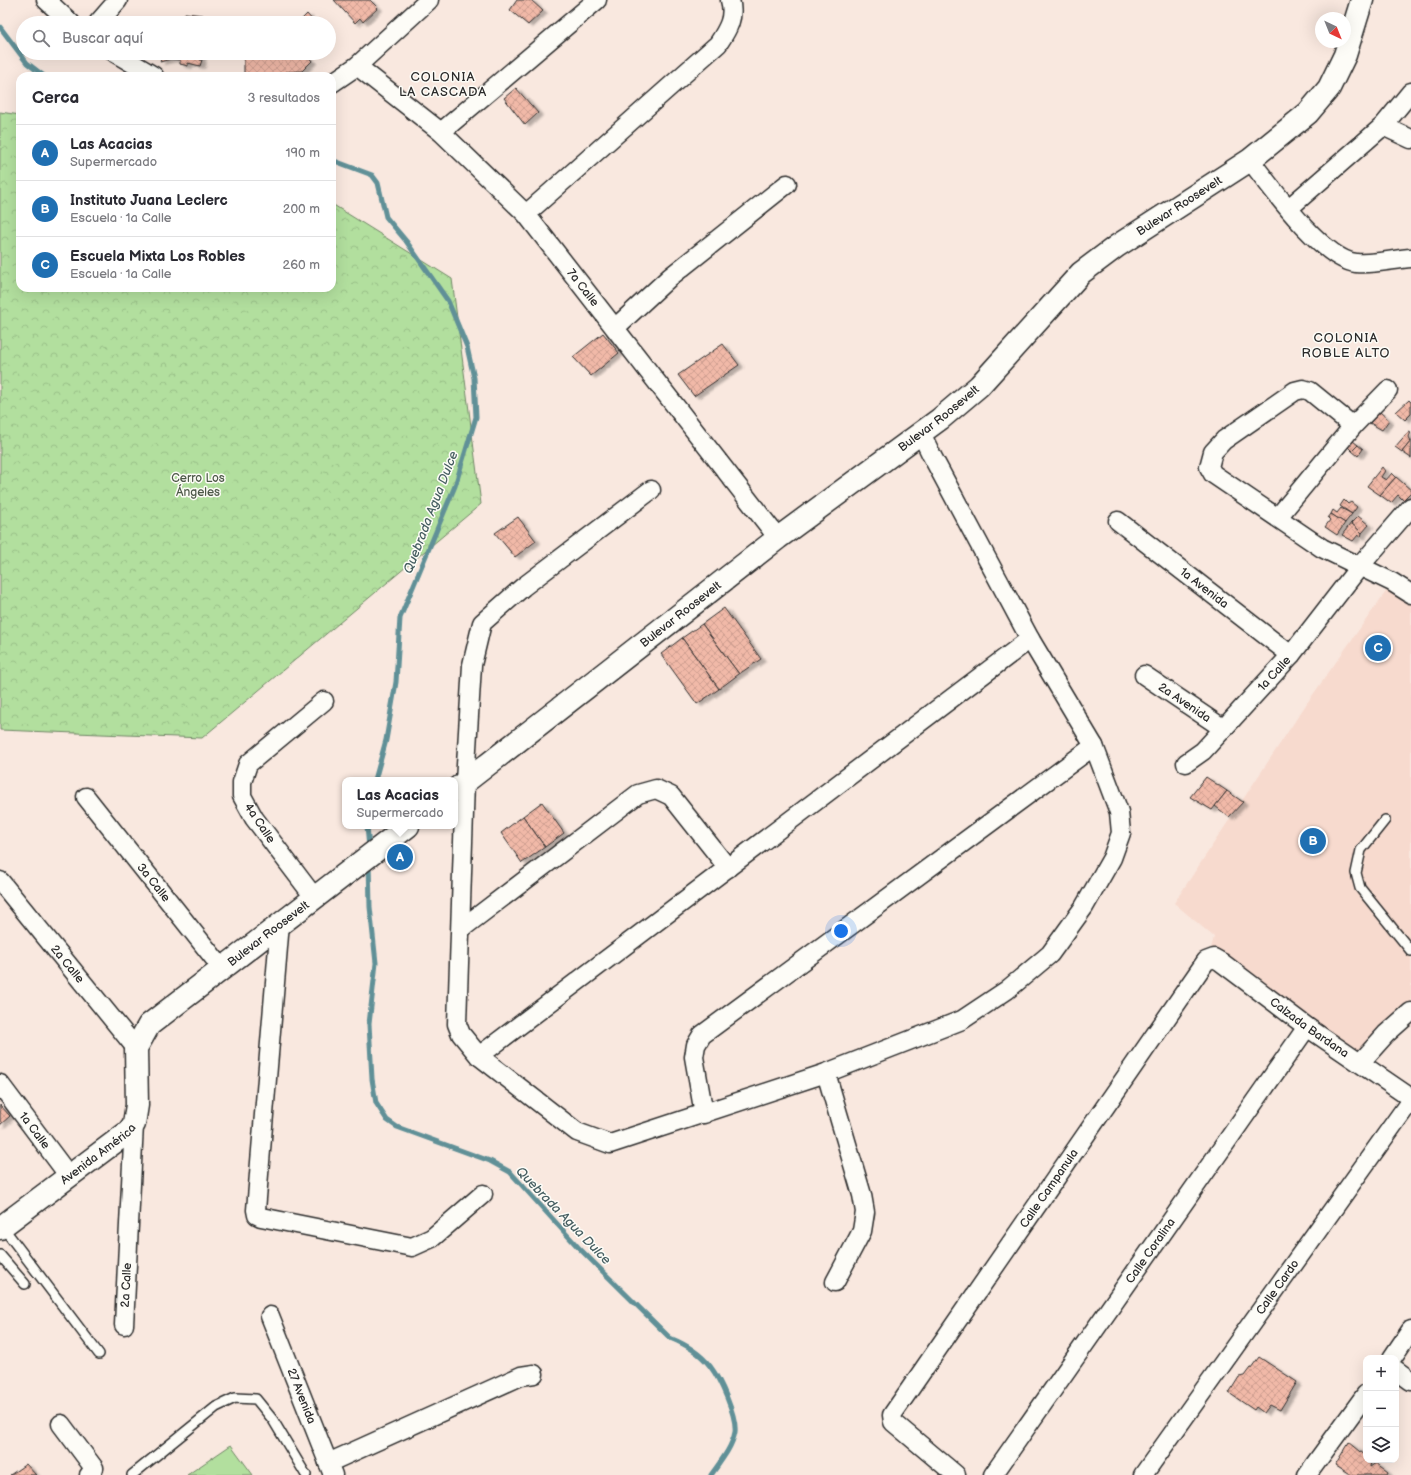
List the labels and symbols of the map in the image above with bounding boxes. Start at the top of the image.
north arrow [1315,12,1351,48]
district label: COLONIA LA CASCADA [399,69,487,100]
street label: Bulevar Roosevelt [1134,173,1225,239]
street label: 7a Calle [563,266,602,310]
district label: COLONIA ROBLE ALTO [1302,330,1390,361]
street label: Bulevar Roosevelt [895,382,983,455]
water label: Quebrada Agua Dulce [400,448,462,576]
park label: Cerro Los Ángeles [171,471,225,500]
street label: 1a Avenida [1176,565,1231,612]
street label: Bulevar Roosevelt [637,578,725,651]
pin: C [1365,633,1391,663]
street label: 1a Calle [1255,653,1294,695]
street label: 2a Avenida [1155,680,1214,726]
street label: 4a Calle [241,800,278,846]
pin: B [1300,826,1326,856]
pin: A [387,842,413,872]
street label: 3a Calle [133,860,173,905]
street label: Bulevar Roosevelt [225,898,313,970]
your location [831,921,851,941]
street label: 2a Calle [47,942,87,986]
street label: Calzada Bardana [1267,994,1352,1061]
street label: 1a Calle [16,1109,53,1152]
street label: Avenida América [58,1121,140,1188]
street label: Calle Campanula [1017,1146,1082,1231]
water label: Quebrada Agua Dulce [512,1163,614,1268]
street label: Calle Coralina [1123,1215,1179,1286]
street label: Calle Cardo [1253,1257,1303,1318]
street label: 2a Calle [118,1262,135,1308]
street label: 27 Avenida [283,1366,319,1426]

